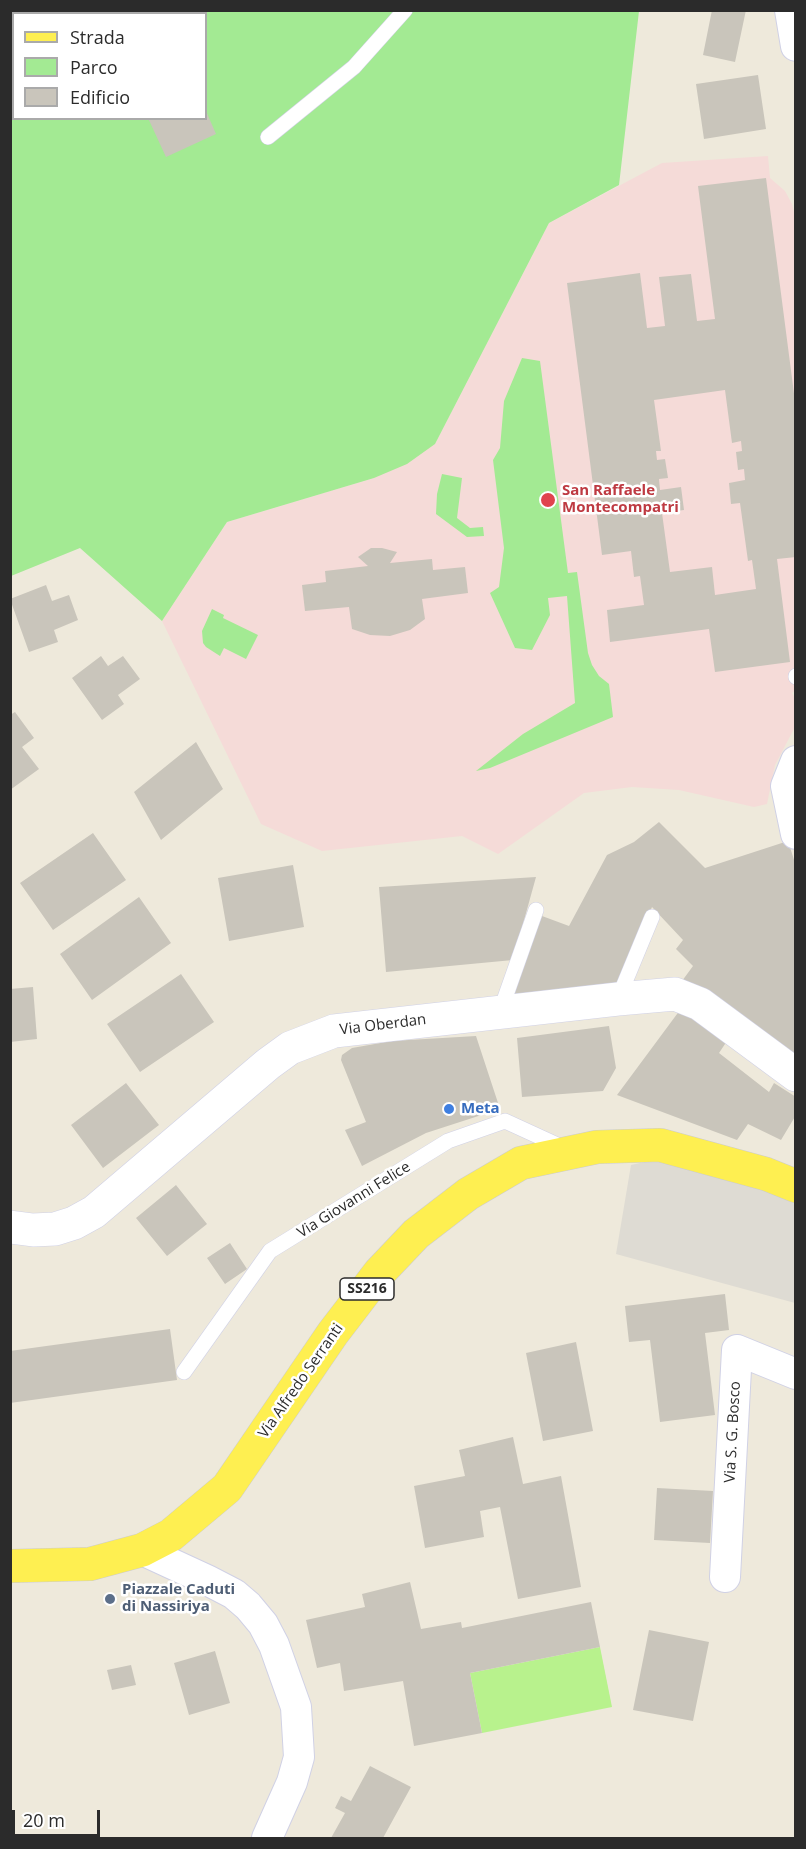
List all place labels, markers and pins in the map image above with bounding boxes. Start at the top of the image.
place label: San Raffaele Montecompatri [562,482,679,517]
marker: San Raffaele Montecompatri [539,491,557,509]
place label: Meta [461,1100,500,1118]
marker: Meta [442,1102,456,1116]
place label: Piazzale Caduti di Nassiriya [122,1581,235,1616]
marker: Piazzale Caduti di Nassiriya [103,1592,117,1606]

